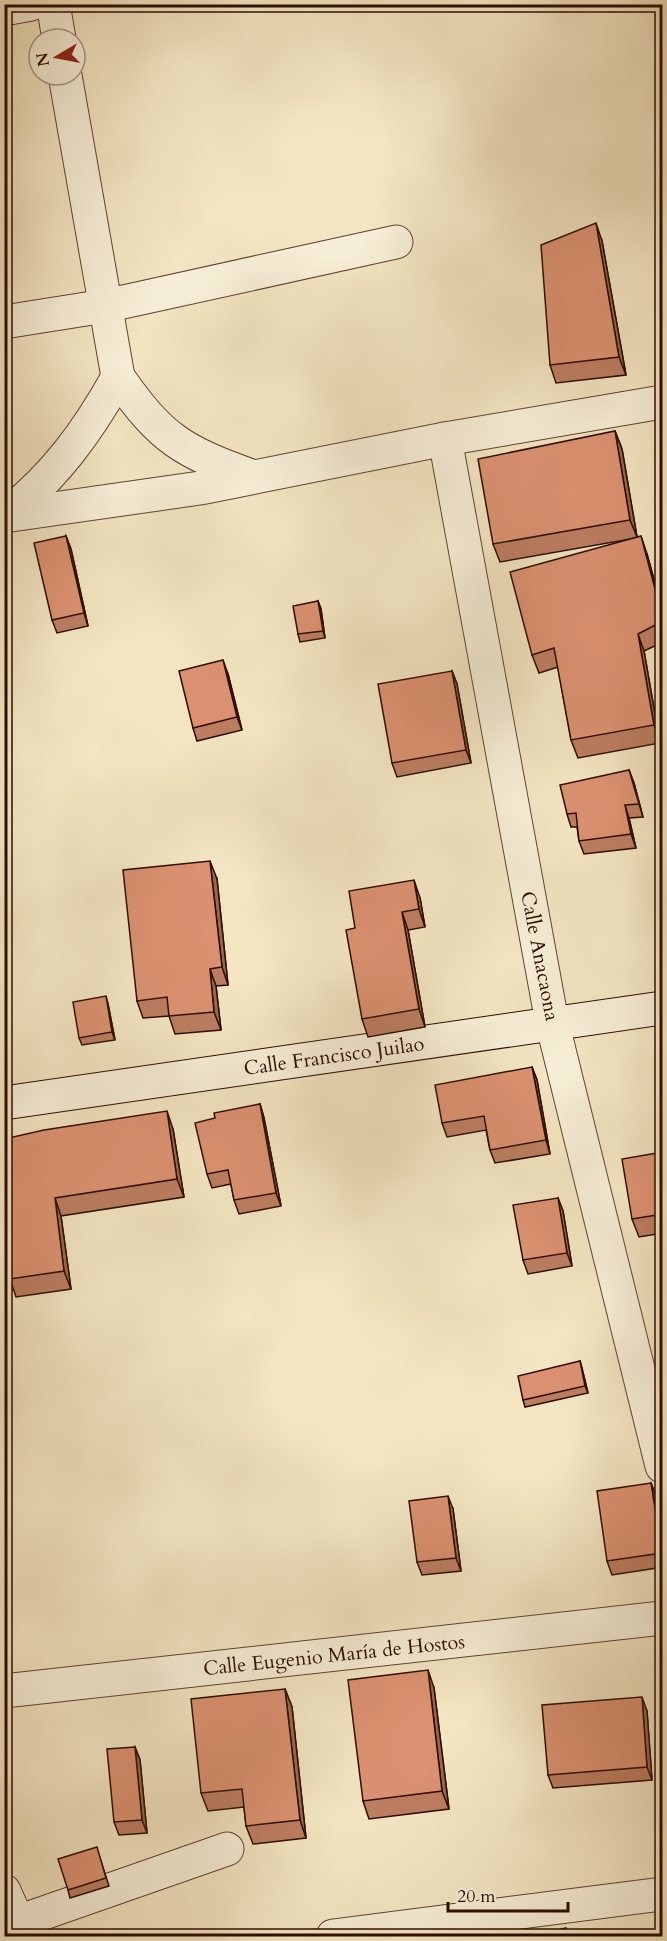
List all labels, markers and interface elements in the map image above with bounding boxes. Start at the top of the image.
north arrow [27,27,87,87]
text: N [31,51,55,68]
street label: Calle Anacaona [514,889,566,1023]
street label: Calle Francisco Juilao [242,1030,426,1082]
street label: Calle Eugenio María de Hostos [202,1628,466,1682]
scale bar [448,1875,568,1913]
text: 20 m [457,1884,496,1909]

